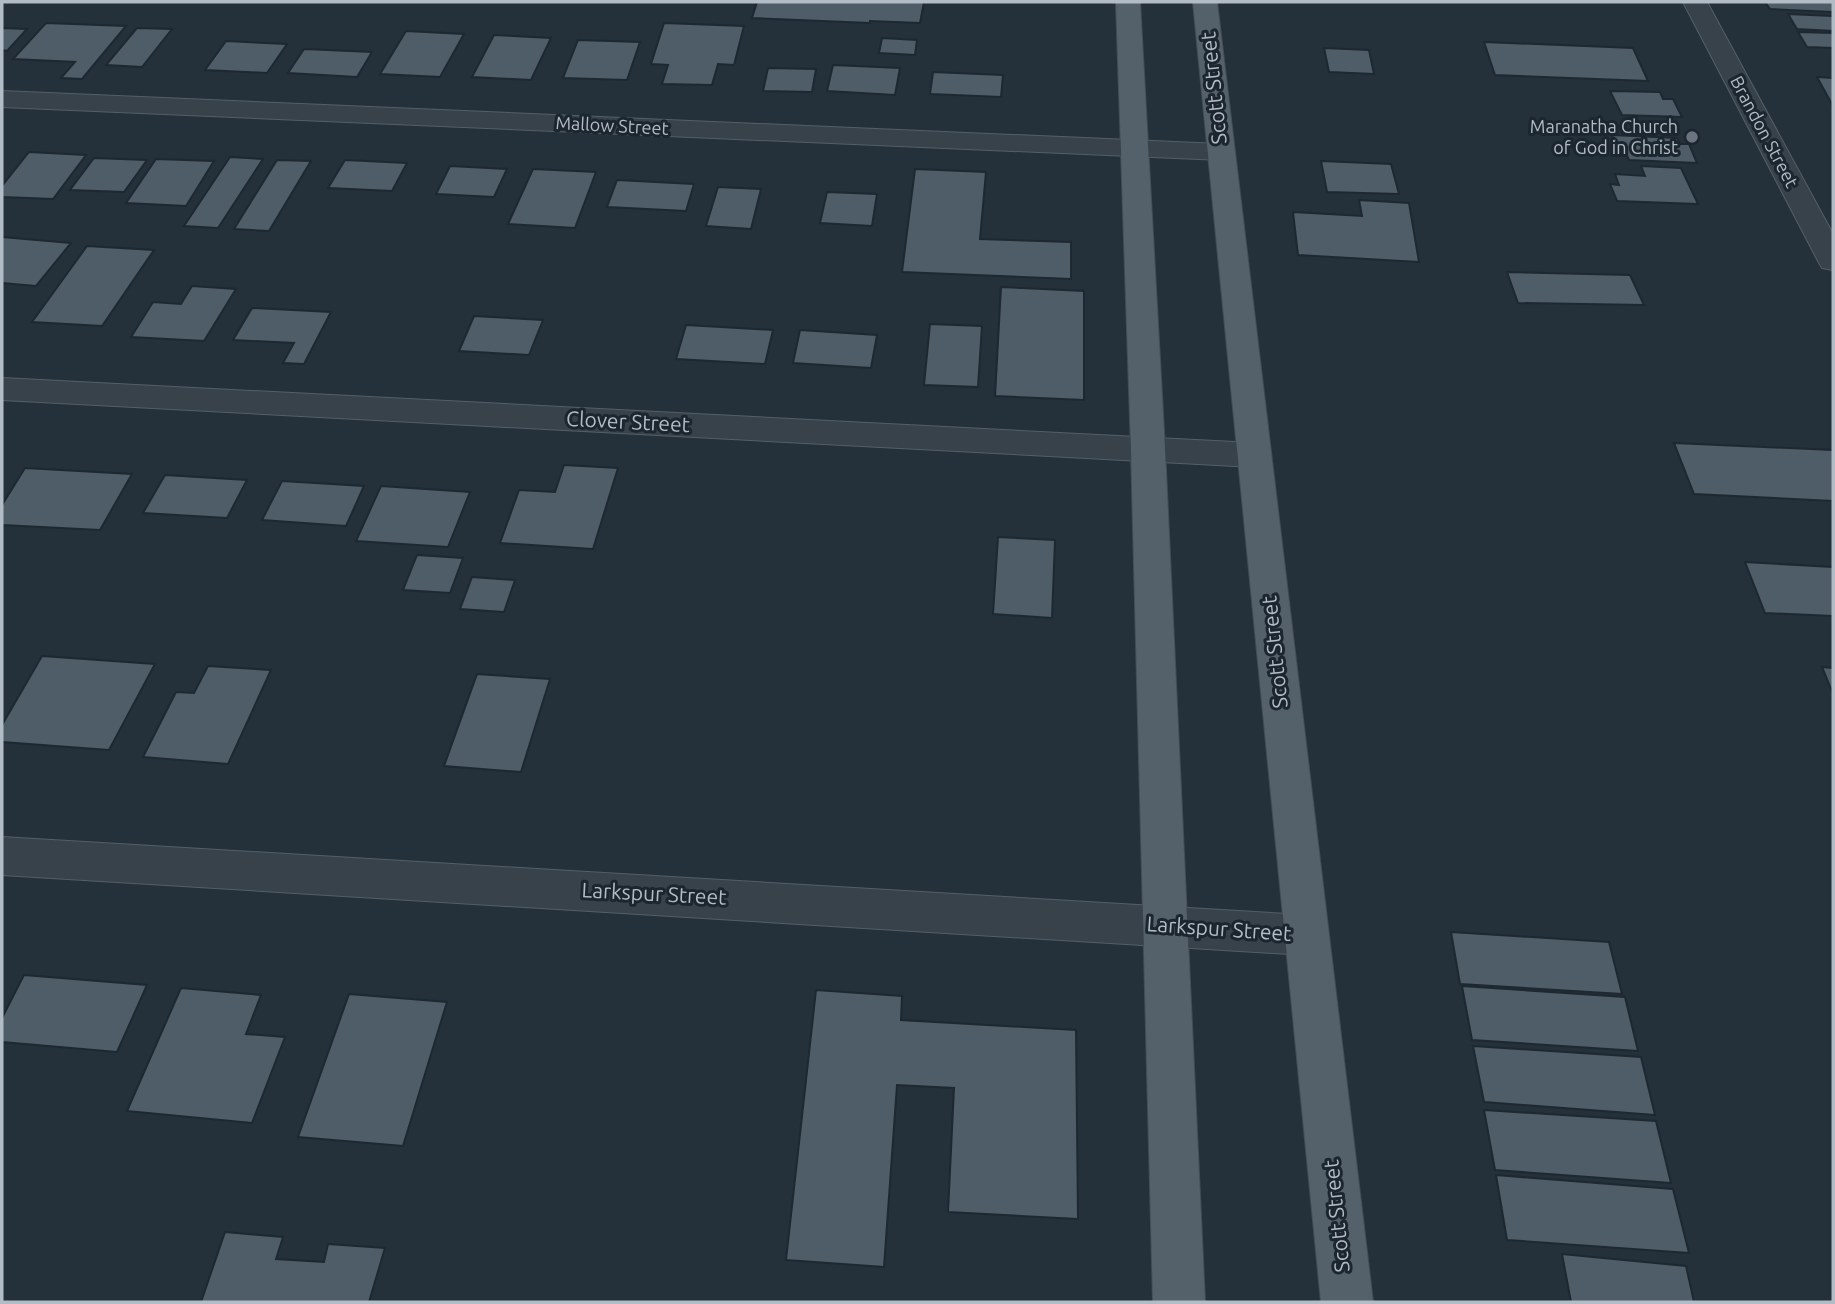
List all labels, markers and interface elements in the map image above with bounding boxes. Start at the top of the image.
street label: Scott Street [1195,31,1231,146]
street label: Brandon Street [1727,72,1803,191]
street label: Mallow Street [555,112,669,138]
place label: Maranatha Church of God in Christ [1530,116,1678,157]
marker: Maranatha Church of God in Christ [1684,129,1700,145]
street label: Clover Street [566,406,691,436]
street label: Scott Street [1256,595,1292,710]
street label: Larkspur Street [581,877,727,909]
street label: Larkspur Street [1146,911,1292,945]
street label: Scott Street [1318,1159,1354,1274]

